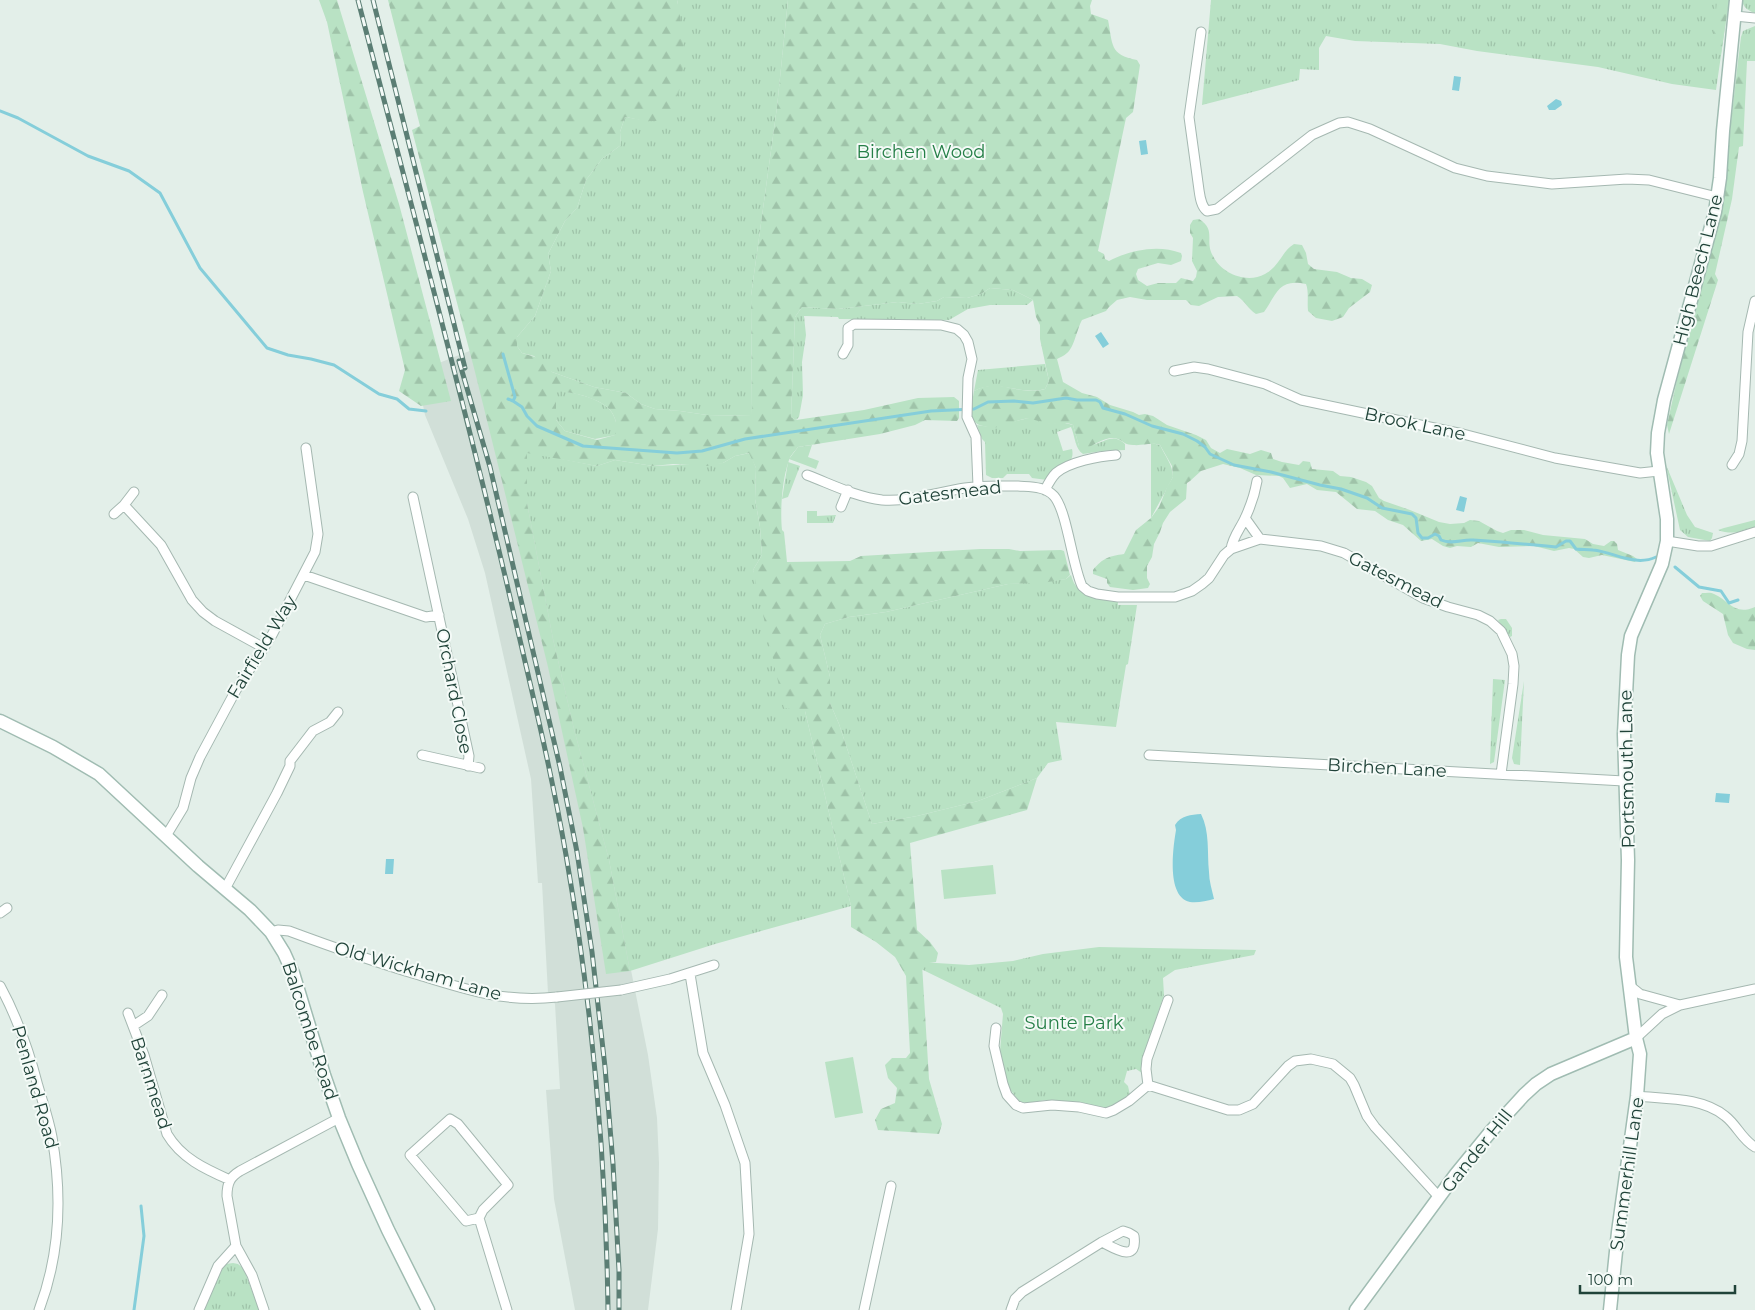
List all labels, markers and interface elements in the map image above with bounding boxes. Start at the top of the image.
park label: Birchen Wood [856,141,986,163]
street label: High Beech Lane [1669,192,1727,348]
street label: Brook Lane [1362,403,1468,445]
street label: Gatesmead [897,476,1003,510]
street label: Gatesmead [1345,547,1447,613]
street label: Fairfield Way [223,591,302,703]
street label: Orchard Close [431,626,477,756]
street label: Portsmouth Lane [1615,689,1639,848]
street label: Birchen Lane [1327,754,1447,782]
street label: Old Wickham Lane [332,937,504,1005]
street label: Balcombe Road [277,959,343,1103]
park label: Sunte Park [1024,1012,1124,1034]
street label: Penland Road [7,1023,63,1151]
street label: Barnmead [126,1034,176,1132]
street label: Summerhill Lane [1605,1096,1649,1252]
street label: Gander Hill [1437,1105,1517,1197]
scale bar [1580,1262,1735,1294]
text: 100 m [1588,1270,1633,1289]

